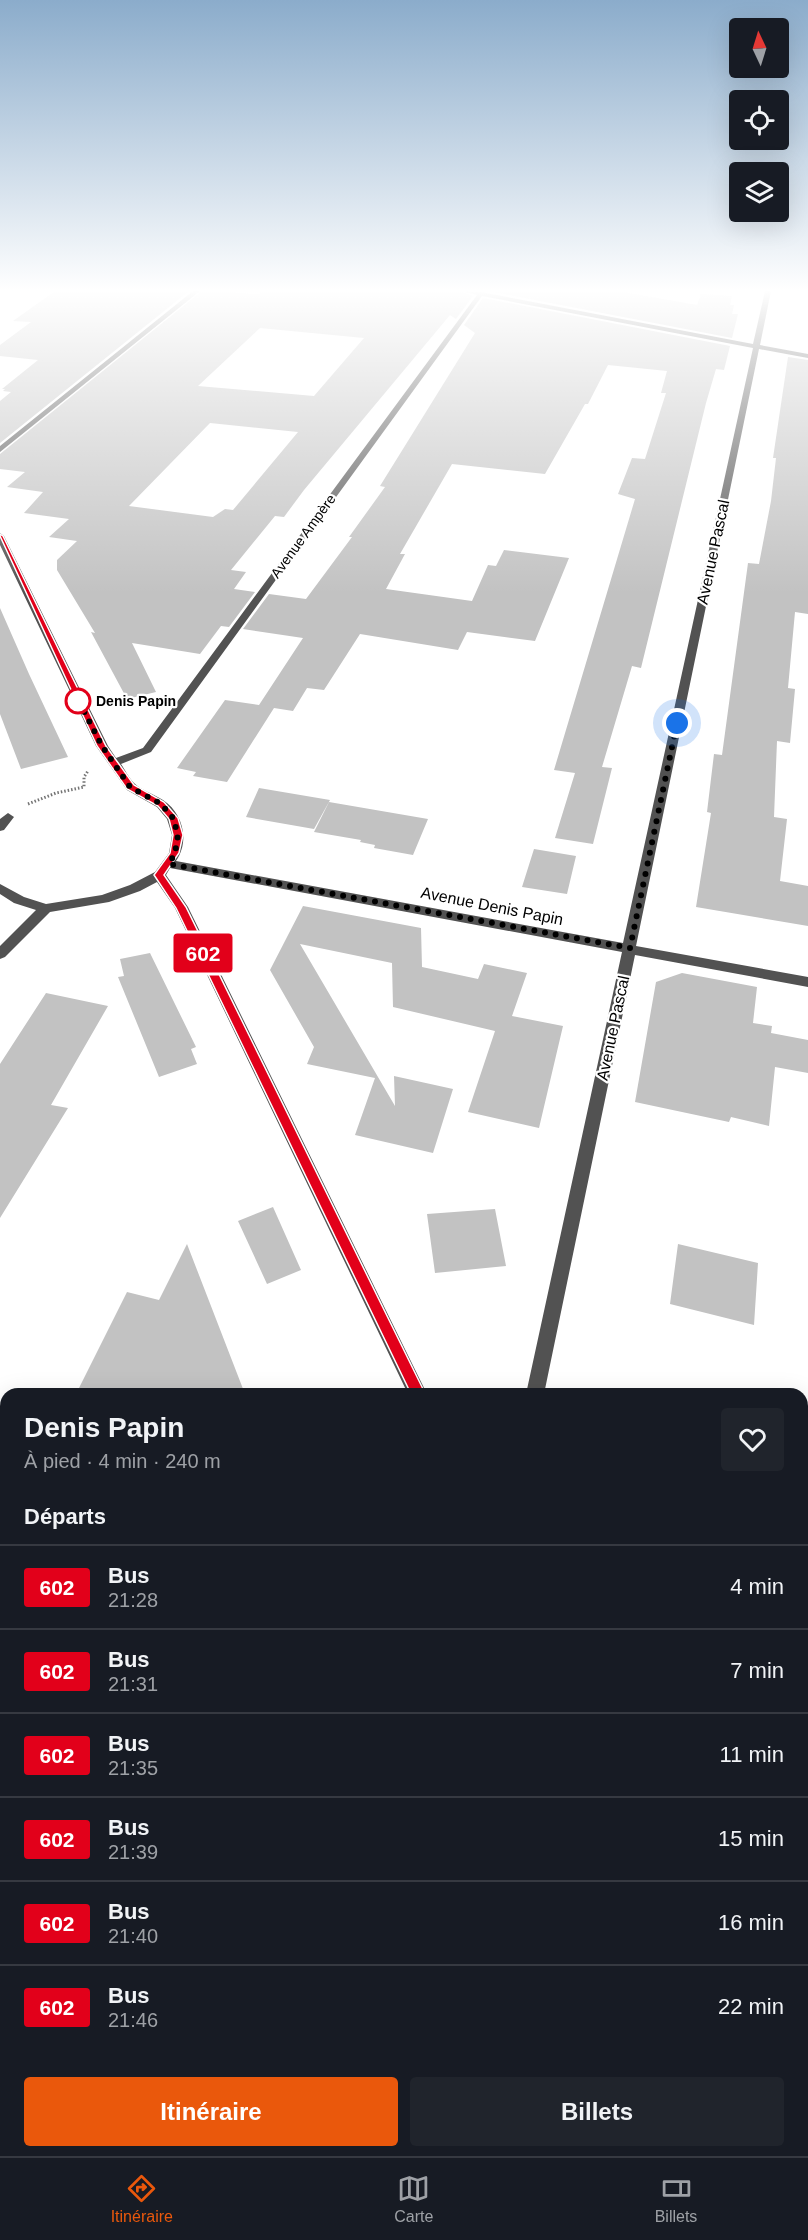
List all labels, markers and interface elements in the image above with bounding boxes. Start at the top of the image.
north arrow [729,18,789,78]
map controls [729,18,789,222]
button: locate [729,90,789,150]
button: layers [729,162,789,222]
street label: Avenue Ampère [267,491,339,581]
street label: Avenue Pascal [694,498,732,606]
marker: Denis Papin [65,688,91,714]
place label: Denis Papin [96,693,176,709]
your location [662,708,692,738]
street label: Avenue Denis Papin [419,884,565,928]
line badge: 602 [168,934,238,972]
text: 602 [185,942,221,965]
street label: Avenue Pascal [594,974,632,1082]
button: heart [721,1408,784,1471]
text: Denis Papin [24,1412,184,1443]
text: À pied · 4 min · 240 m [24,1450,221,1472]
text: Départs [24,1504,106,1529]
text: Bus [108,1563,150,1588]
text: 4 min [730,1574,784,1599]
text: 602 [39,1576,75,1599]
text: 21:28 [108,1589,158,1611]
text: Bus [108,1647,150,1672]
text: 7 min [730,1658,784,1683]
text: 602 [39,1660,75,1683]
text: 21:31 [108,1673,158,1695]
text: Bus [108,1731,150,1756]
text: 11 min [720,1742,784,1767]
text: 602 [39,1744,75,1767]
text: 21:35 [108,1757,158,1779]
text: Bus [108,1815,150,1840]
text: 15 min [718,1826,784,1851]
text: 602 [39,1828,75,1851]
text: 21:39 [108,1841,158,1863]
text: Bus [108,1899,150,1924]
text: 16 min [718,1910,784,1935]
text: 602 [39,1912,75,1935]
text: 21:40 [108,1925,158,1947]
text: Bus [108,1983,150,2008]
text: 22 min [718,1994,784,2019]
text: 602 [39,1996,75,2019]
text: 21:46 [108,2009,158,2031]
button: Itinéraire [24,2077,398,2146]
button: Billets [410,2077,784,2146]
tab: Itinéraire [111,2172,173,2226]
tab: Carte [394,2172,433,2226]
tab: Billets [655,2172,697,2226]

